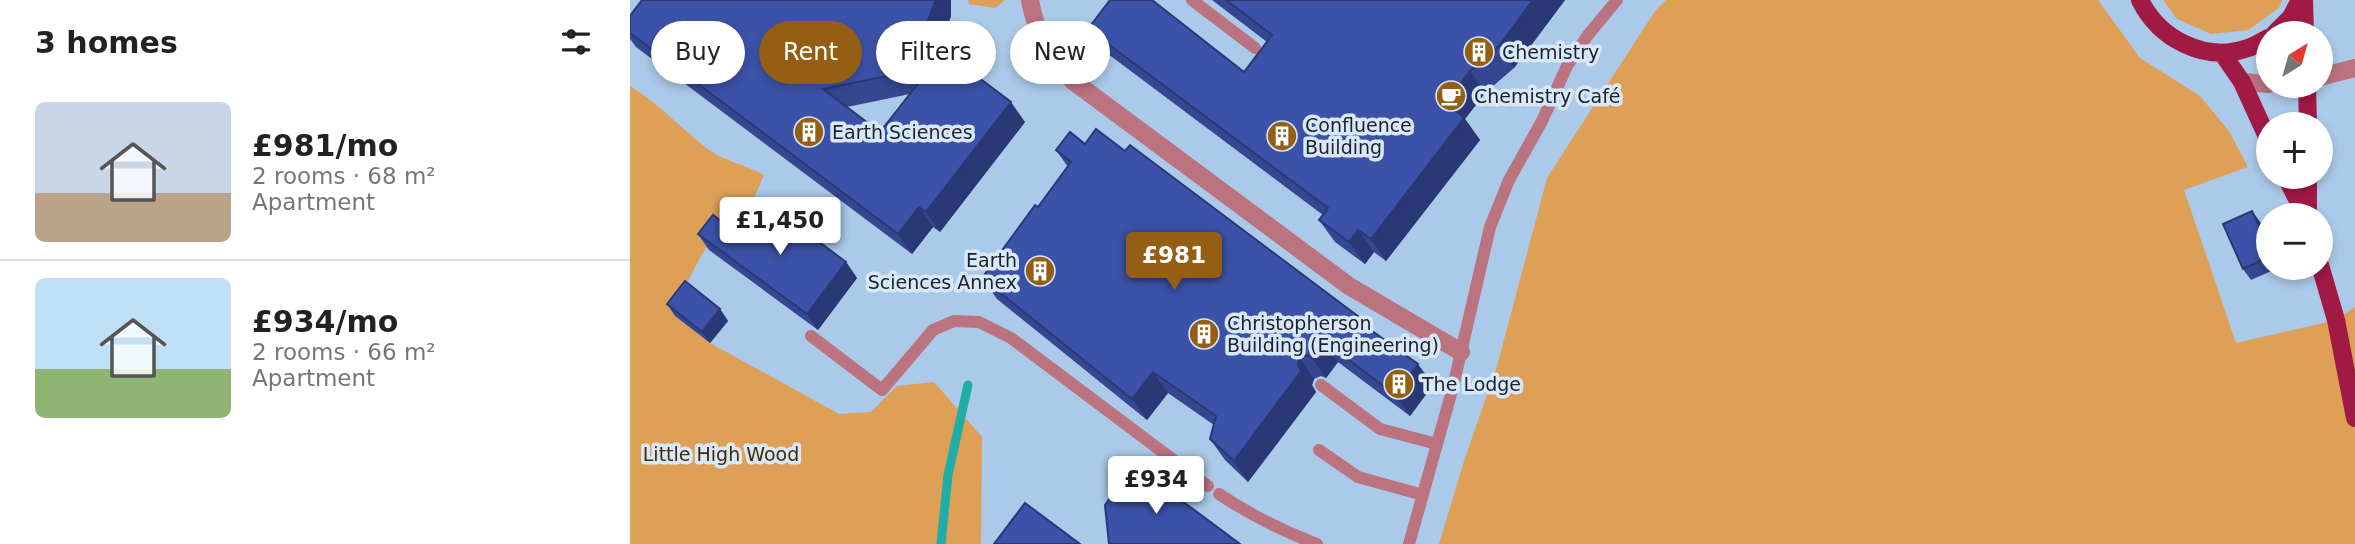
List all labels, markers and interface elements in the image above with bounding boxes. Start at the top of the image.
chip: Buy [651,21,745,84]
chip: Rent [759,21,862,84]
chip: Filters [876,21,996,84]
chip: New [1010,21,1110,84]
north arrow [2256,21,2333,98]
map controls [2256,21,2333,280]
icon: filters [557,23,595,61]
text: 3 homes [35,25,178,60]
building icon: Chemistry [1462,35,1496,69]
place label: Chemistry [1502,41,1599,63]
cafe icon: Chemistry Café [1434,79,1468,113]
place label: Chemistry Café [1474,85,1621,107]
button: + [2256,112,2333,189]
place label: Confluence Building [1305,114,1412,158]
building icon: Earth Sciences [792,115,826,149]
building icon: Confluence Building [1265,119,1299,153]
place label: Earth Sciences [832,121,973,143]
text: £981/mo [252,128,398,163]
icon: home [91,130,175,214]
text: 2 rooms · 68 m² [252,163,436,189]
text: Apartment [252,189,375,215]
pin: £1,450 [723,198,837,257]
button: − [2256,203,2333,280]
text: £1,450 [736,207,824,233]
pin: £981 [1133,232,1215,292]
text: £981 [1142,242,1206,268]
place label: Earth Sciences Annex [868,249,1017,293]
building icon: Earth Sciences Annex [1023,254,1057,288]
text: £934/mo [252,304,398,339]
icon: home [91,306,175,390]
place label: Christopherson Building (Engineering) [1227,312,1439,356]
building icon: Christopherson Building (Engineering) [1187,317,1221,351]
text: 2 rooms · 66 m² [252,339,436,365]
text: Apartment [252,365,375,391]
building icon: The Lodge [1382,367,1416,401]
place label: The Lodge [1421,373,1521,395]
park label: Little High Wood [643,443,799,465]
pin: £934 [1115,456,1197,516]
text: £934 [1124,466,1188,492]

